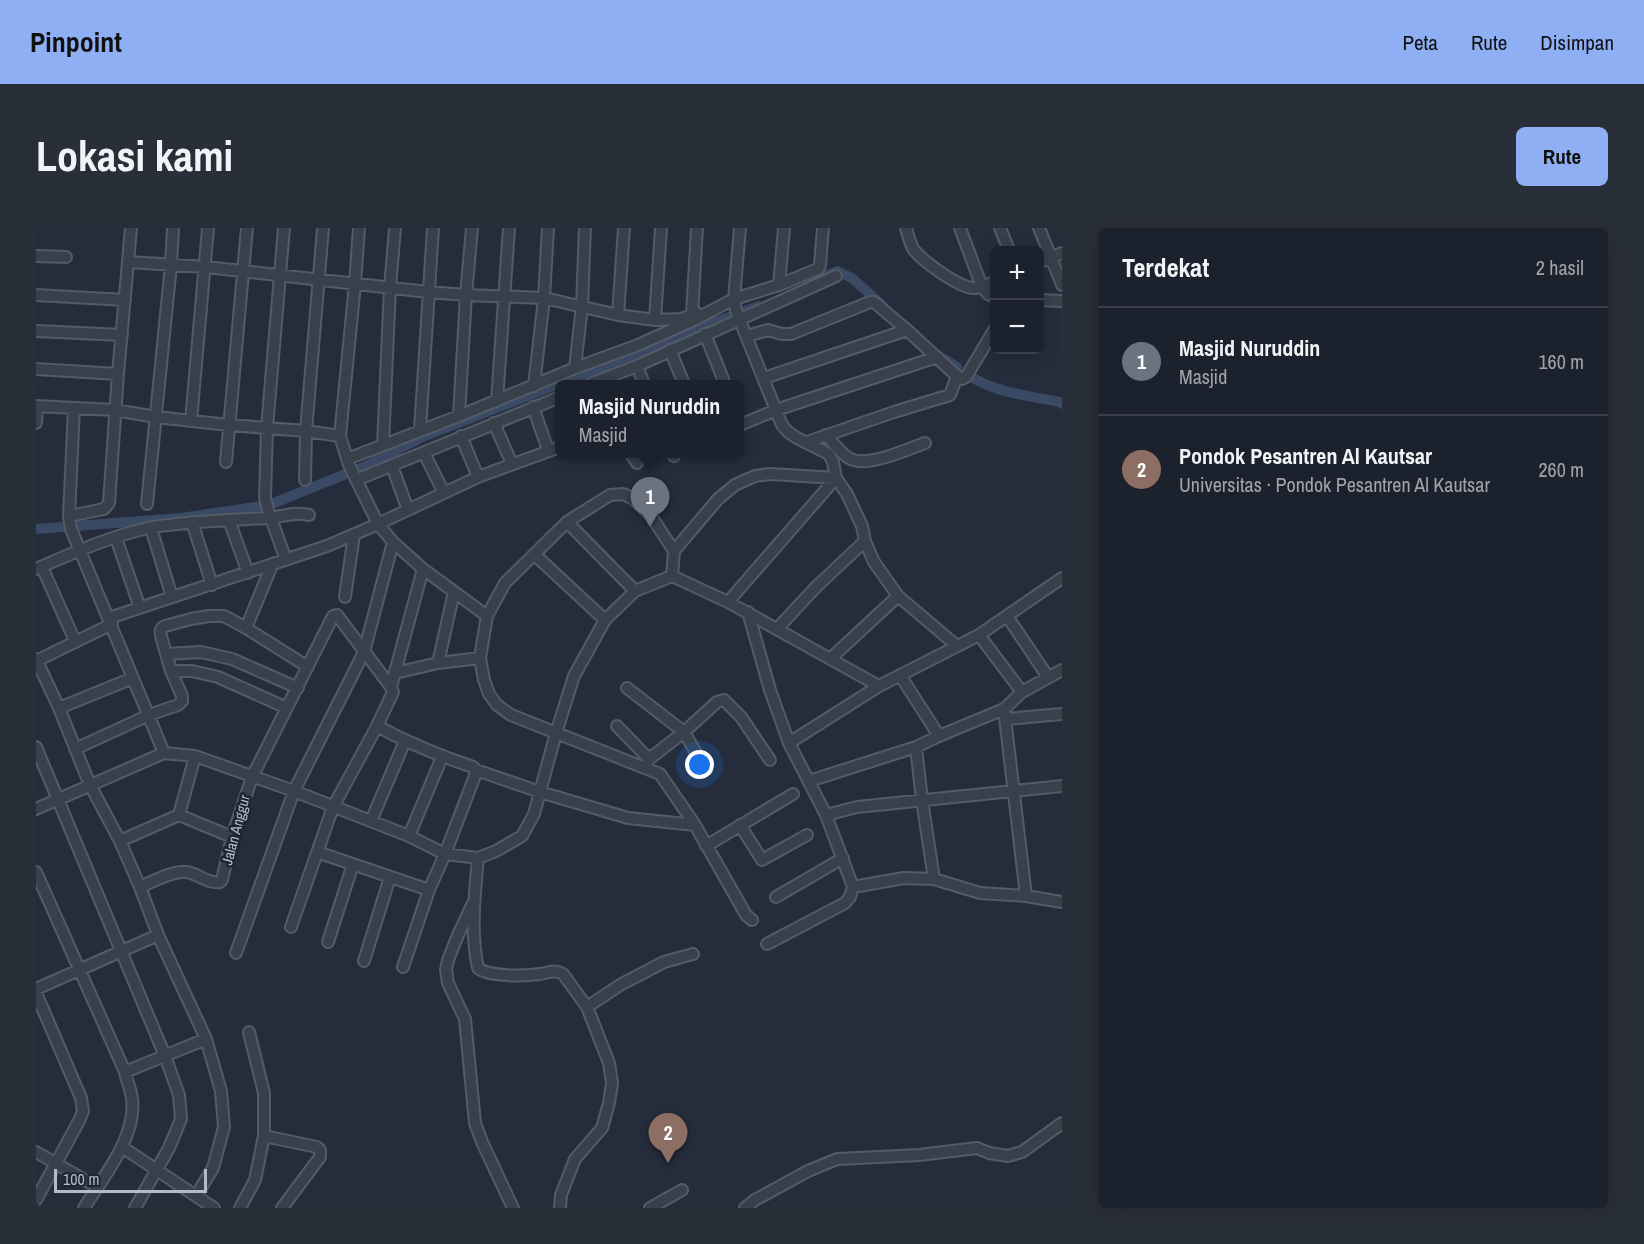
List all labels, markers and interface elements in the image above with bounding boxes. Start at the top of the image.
text: Pinpoint [30,23,122,61]
text: Peta [1402,28,1438,57]
text: Rute [1471,28,1507,57]
text: Disimpan [1540,28,1614,57]
button: Rute [1516,127,1608,186]
text: Lokasi kami [36,128,233,184]
map controls [990,246,1044,354]
button: + [990,246,1044,300]
text: Terdekat [1122,250,1209,285]
text: 2 hasil [1536,254,1584,281]
button: − [990,300,1044,354]
text: Masjid Nuruddin [1179,333,1320,363]
text: 1 [1137,348,1146,375]
text: 160 m [1538,348,1584,375]
text: Masjid [1179,363,1227,390]
popup [555,380,744,458]
text: Masjid Nuruddin [579,391,720,421]
text: Masjid [579,421,627,448]
text: Pondok Pesantren Al Kautsar [1179,441,1432,471]
text: 2 [1137,456,1146,483]
text: 260 m [1538,456,1584,483]
text: Universitas · Pondok Pesantren Al Kautsar [1179,471,1490,498]
pin: 1 [630,478,670,527]
your location [685,750,714,779]
street label: Jalan Anggur [216,792,255,867]
pin: 2 [648,1114,688,1163]
scale bar [54,1166,207,1194]
text: 100 m [63,1168,99,1190]

